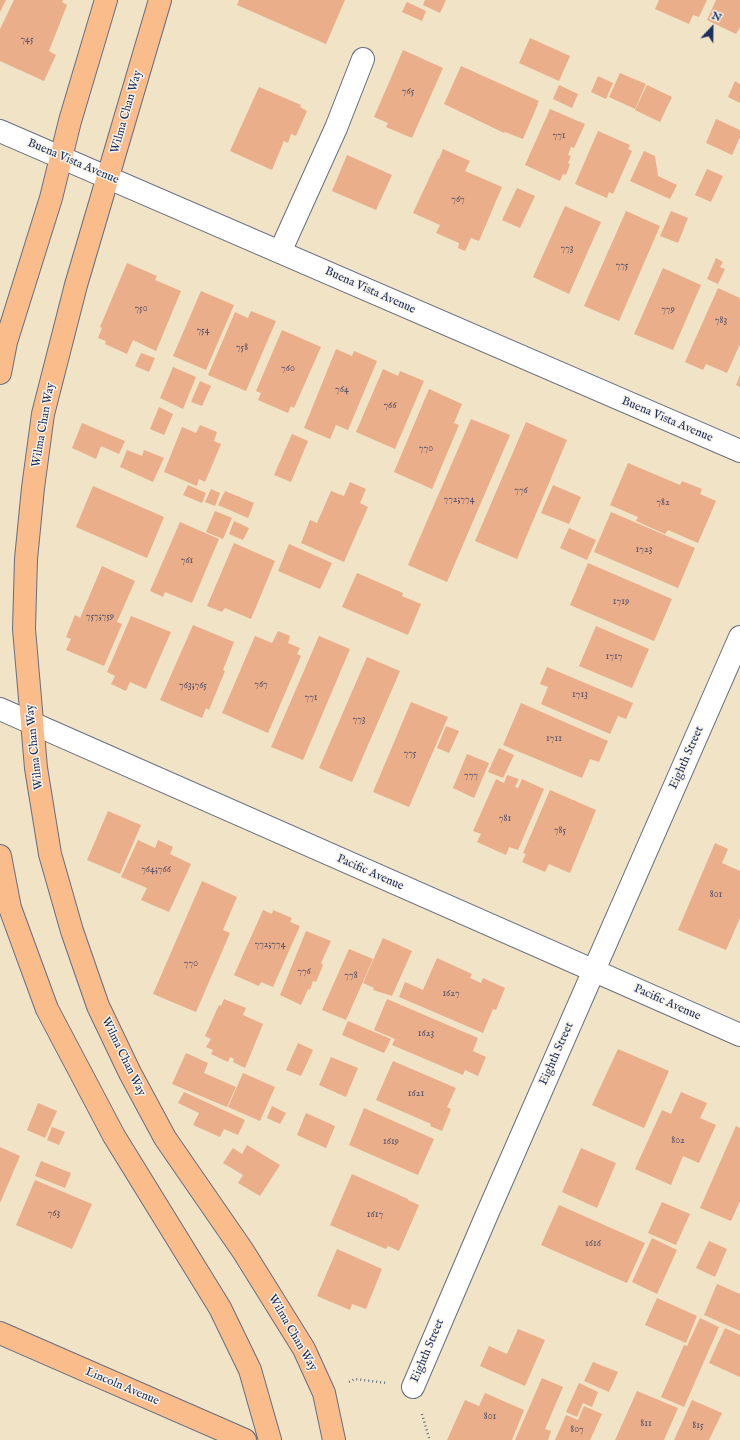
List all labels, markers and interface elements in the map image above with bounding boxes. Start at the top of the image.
north arrow [692,8,732,48]
text: N [709,9,724,25]
house number: 745 [20,34,34,46]
street label: Wilma Chan Way [108,69,146,155]
house number: 765 [402,86,414,98]
house number: 771 [552,130,566,142]
street label: Buena Vista Avenue [25,136,121,188]
house number: 767 [451,194,465,206]
house number: 773 [560,243,574,255]
house number: 775 [616,260,628,272]
street label: Buena Vista Avenue [322,265,418,317]
house number: 750 [134,303,148,315]
house number: 779 [661,304,675,316]
house number: 783 [715,315,727,327]
house number: 754 [196,325,210,337]
house number: 758 [236,342,248,354]
house number: 760 [281,363,295,375]
street label: Wilma Chan Way [29,381,59,469]
house number: 764 [335,384,349,396]
street label: Buena Vista Avenue [619,394,715,446]
house number: 766 [383,400,397,412]
house number: 770 [419,443,433,455]
house number: 776 [514,485,528,497]
house number: 772;774 [443,494,475,506]
house number: 782 [656,497,670,509]
house number: 1723 [636,544,652,556]
house number: 761 [181,555,193,567]
house number: 1719 [613,596,629,608]
house number: 757;759 [86,611,114,623]
house number: 1717 [606,651,622,663]
house number: 767 [254,679,268,691]
house number: 763;765 [179,680,207,692]
house number: 1713 [572,689,588,701]
house number: 771 [304,692,318,704]
street label: Wilma Chan Way [23,704,47,790]
house number: 773 [352,714,366,726]
street label: Eighth Street [667,724,707,792]
house number: 1711 [546,733,562,745]
house number: 775 [404,748,416,760]
house number: 777 [464,770,478,782]
house number: 781 [499,813,511,825]
house number: 785 [554,825,566,837]
street label: Pacific Avenue [334,852,406,894]
house number: 764;766 [141,864,171,876]
house number: 801 [710,889,722,901]
house number: 772;774 [254,939,286,951]
house number: 770 [184,958,198,970]
house number: 776 [297,966,311,978]
house number: 778 [344,970,358,982]
street label: Pacific Avenue [631,982,703,1024]
house number: 1627 [442,988,460,1000]
street label: Wilma Chan Way [98,1015,148,1099]
street label: Eighth Street [537,1020,577,1088]
house number: 1623 [418,1028,434,1040]
house number: 1621 [408,1088,424,1100]
house number: 802 [671,1135,685,1147]
house number: 1619 [383,1136,399,1148]
house number: 763 [48,1208,60,1220]
house number: 1617 [367,1209,383,1221]
house number: 1616 [585,1238,601,1250]
street label: Wilma Chan Way [264,1292,320,1374]
street label: Eighth Street [408,1317,448,1385]
street label: Lincoln Avenue [83,1365,161,1409]
house number: 801 [484,1411,496,1423]
house number: 811 [640,1418,652,1430]
house number: 815 [692,1420,704,1432]
house number: 807 [570,1424,584,1436]

